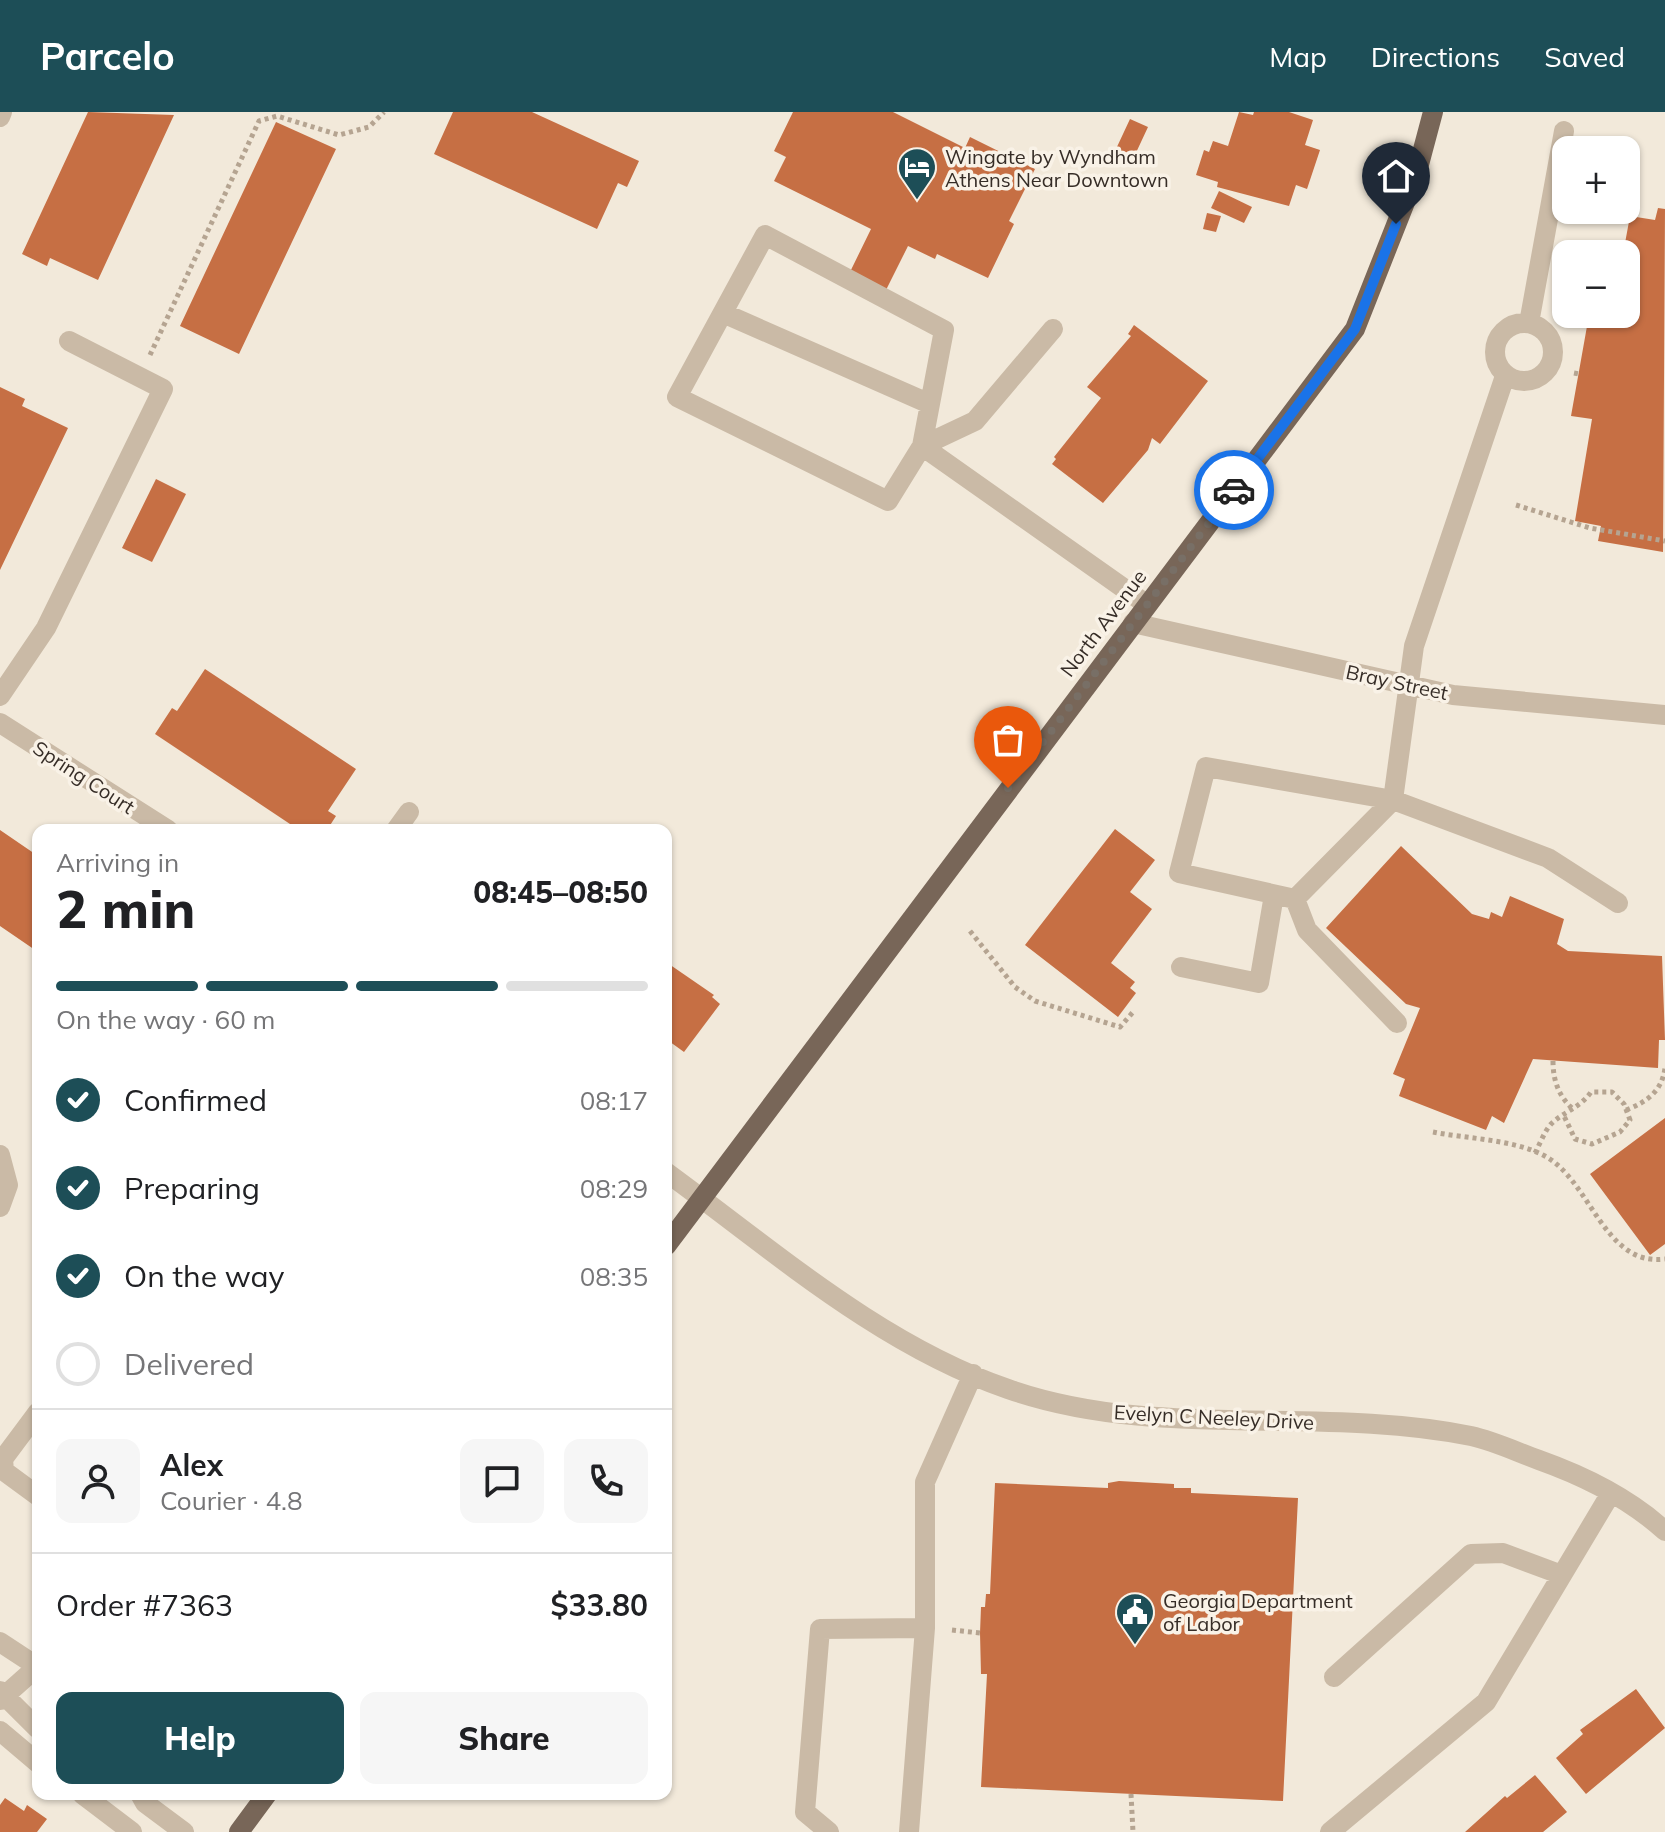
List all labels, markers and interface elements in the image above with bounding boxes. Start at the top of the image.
text: Parcelo [40,32,175,80]
text: Map [1269,39,1327,74]
text: Directions [1371,39,1500,74]
text: Saved [1544,39,1625,74]
map controls [1552,136,1640,328]
button: + [1552,136,1640,224]
pin [1362,142,1430,224]
place label: Wingate by Wyndham Athens Near Downtown [945,144,1169,192]
hotel icon: Wingate by Wyndham Athens Near Downtown [896,146,938,201]
icon: home [1374,154,1418,198]
button: − [1552,240,1640,328]
courier [1194,450,1274,530]
icon: car [1212,468,1256,512]
street label: North Avenue [1055,564,1151,682]
street label: Bray Street [1344,659,1450,705]
pin [974,706,1042,788]
icon: bag [986,718,1030,762]
street label: Spring Court [28,735,140,819]
text: Arriving in [56,846,179,879]
text: 08:45–08:50 [473,873,648,911]
text: 2 min [56,876,195,941]
text: On the way · 60 m [56,1003,275,1036]
icon: check [56,1078,100,1122]
text: Confirmed [124,1081,267,1119]
text: 08:17 [580,1084,648,1117]
icon: check [56,1166,100,1210]
text: Preparing [124,1169,260,1207]
text: 08:29 [580,1172,648,1205]
icon: check [56,1254,100,1298]
text: On the way [124,1257,284,1295]
text: 08:35 [580,1260,648,1293]
text: Delivered [124,1345,254,1383]
street label: Evelyn C Neeley Drive [1113,1399,1315,1435]
button: person [56,1439,140,1523]
button: chat [460,1439,544,1523]
button: phone [564,1439,648,1523]
text: Alex [160,1446,223,1484]
text: Courier · 4.8 [160,1484,303,1517]
text: Order #7363 [56,1586,233,1624]
text: $33.80 [551,1586,648,1624]
place label: Georgia Department of Labor [1163,1588,1353,1636]
public building icon: Georgia Department of Labor [1114,1591,1156,1646]
button: Help [56,1692,344,1784]
button: Share [360,1692,648,1784]

